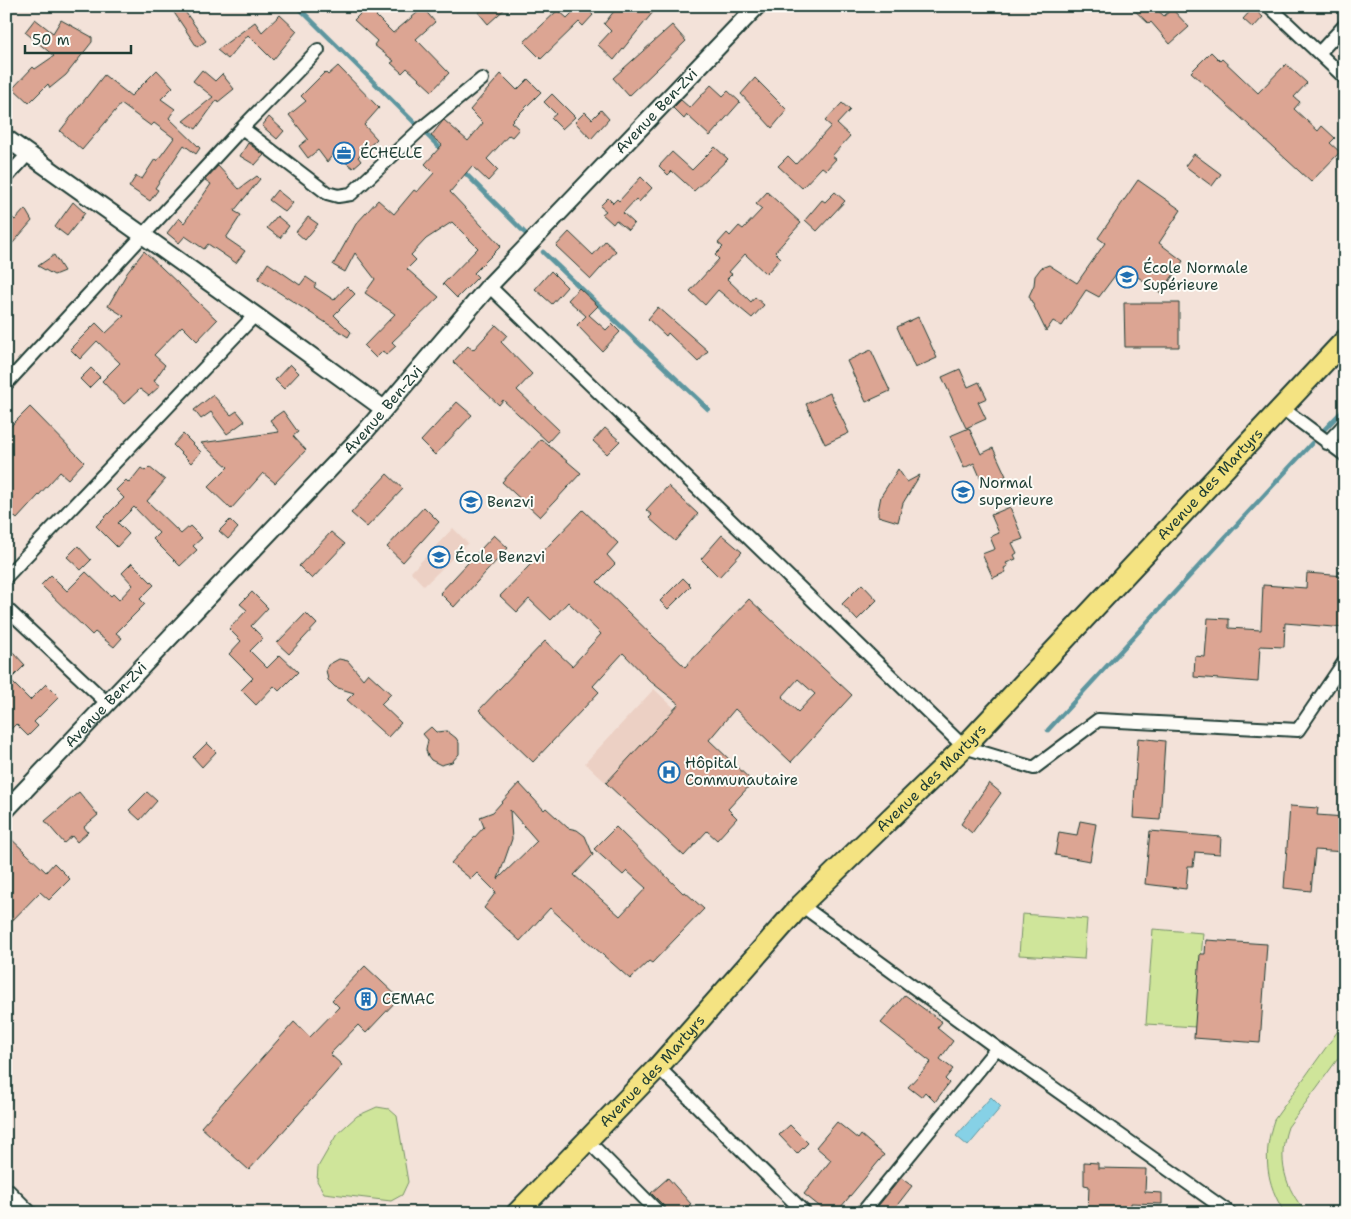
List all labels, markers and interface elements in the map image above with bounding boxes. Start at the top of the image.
scale bar [25,22,131,54]
text: 50 m [32,30,70,50]
street label: Avenue Ben-Zvi [611,64,702,158]
office icon: ÉCHELLE [332,141,356,165]
place label: ÉCHELLE [360,142,422,163]
place label: École Normale Supérieure [1143,257,1248,295]
school or university icon: École Normale Supérieure [1115,265,1139,289]
street label: Avenue Ben-Zvi [339,361,427,458]
street label: Avenue des Martyrs [1152,424,1268,545]
place label: Normal superieure [979,473,1054,510]
school or university icon: Normal superieure [951,480,975,504]
school or university icon: Benzvi [459,490,483,514]
place label: Benzvi [487,492,534,512]
school or university icon: École Benzvi [427,545,451,569]
place label: École Benzvi [455,546,545,567]
street label: Avenue Ben-Zvi [60,658,151,752]
street label: Avenue des Martyrs [872,719,991,837]
place label: Hôpital Communautaire [685,753,798,790]
hospital icon: Hôpital Communautaire [657,760,681,784]
building icon: CEMAC [354,987,378,1011]
place label: CEMAC [382,989,435,1009]
street label: Avenue des Martyrs [595,1011,710,1132]

